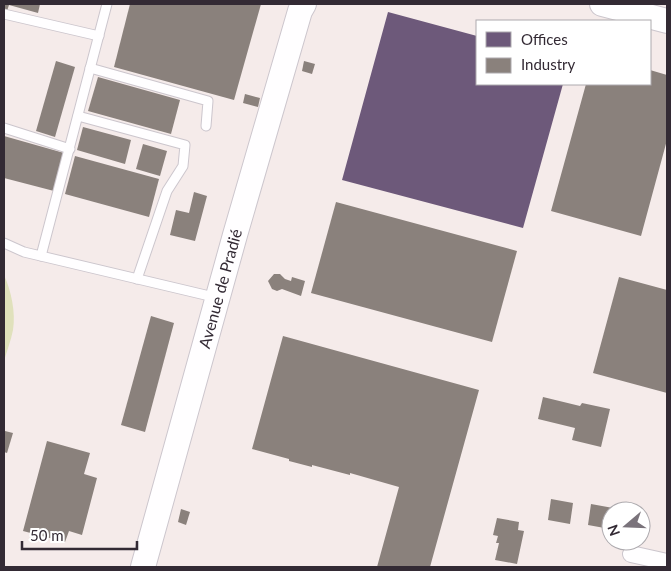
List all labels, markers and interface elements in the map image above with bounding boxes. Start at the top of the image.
legend [476,20,651,85]
text: Offices [521,30,568,48]
text: Industry [521,55,576,73]
street label: Avenue de Pradié [194,226,245,350]
north arrow [601,501,651,551]
scale bar [22,518,138,550]
text: N [603,523,623,538]
text: 50 m [30,526,64,544]

